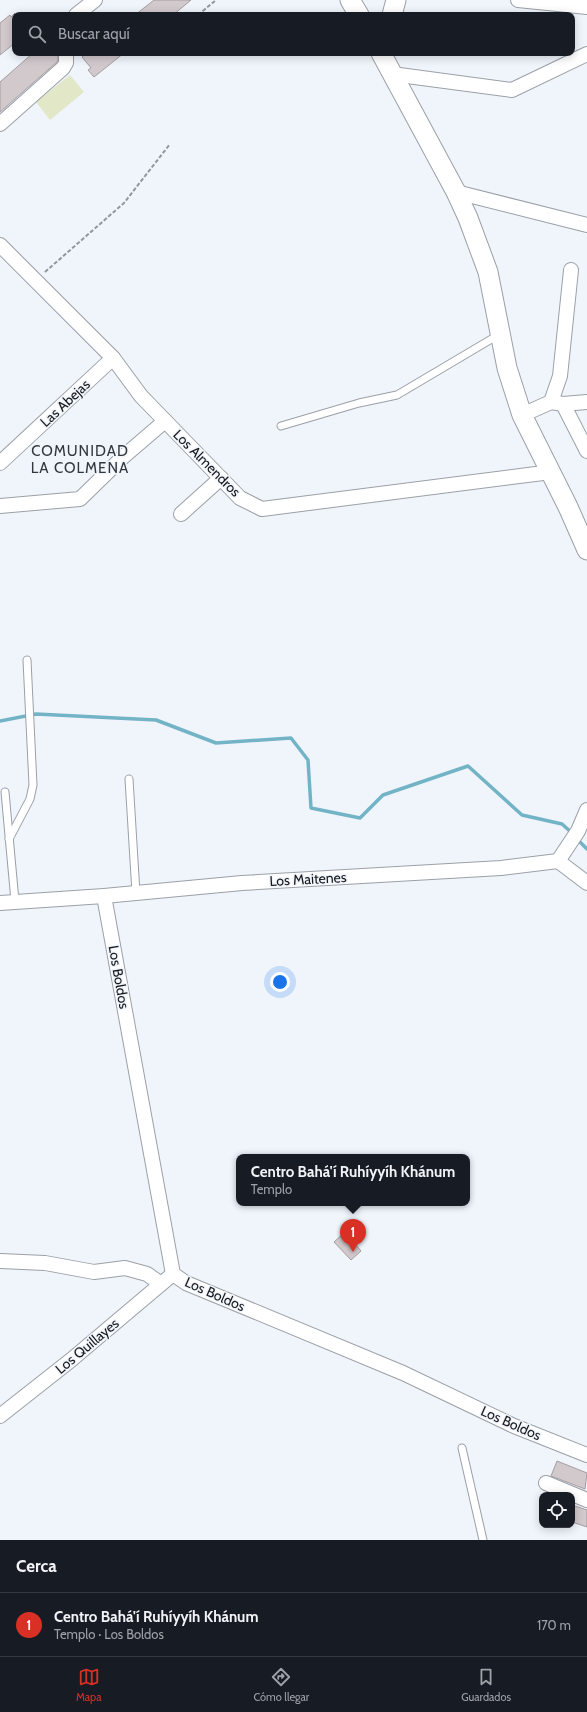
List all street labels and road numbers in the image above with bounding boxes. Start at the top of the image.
street label: Las Abejas [36,375,94,431]
street label: Los Almendros [169,425,245,501]
street label: Los Maitenes [269,868,347,890]
street label: Los Boldos [105,944,133,1010]
street label: Los Boldos [182,1273,248,1315]
street label: Los Quillayes [52,1314,123,1378]
street label: Los Boldos [478,1402,544,1444]

